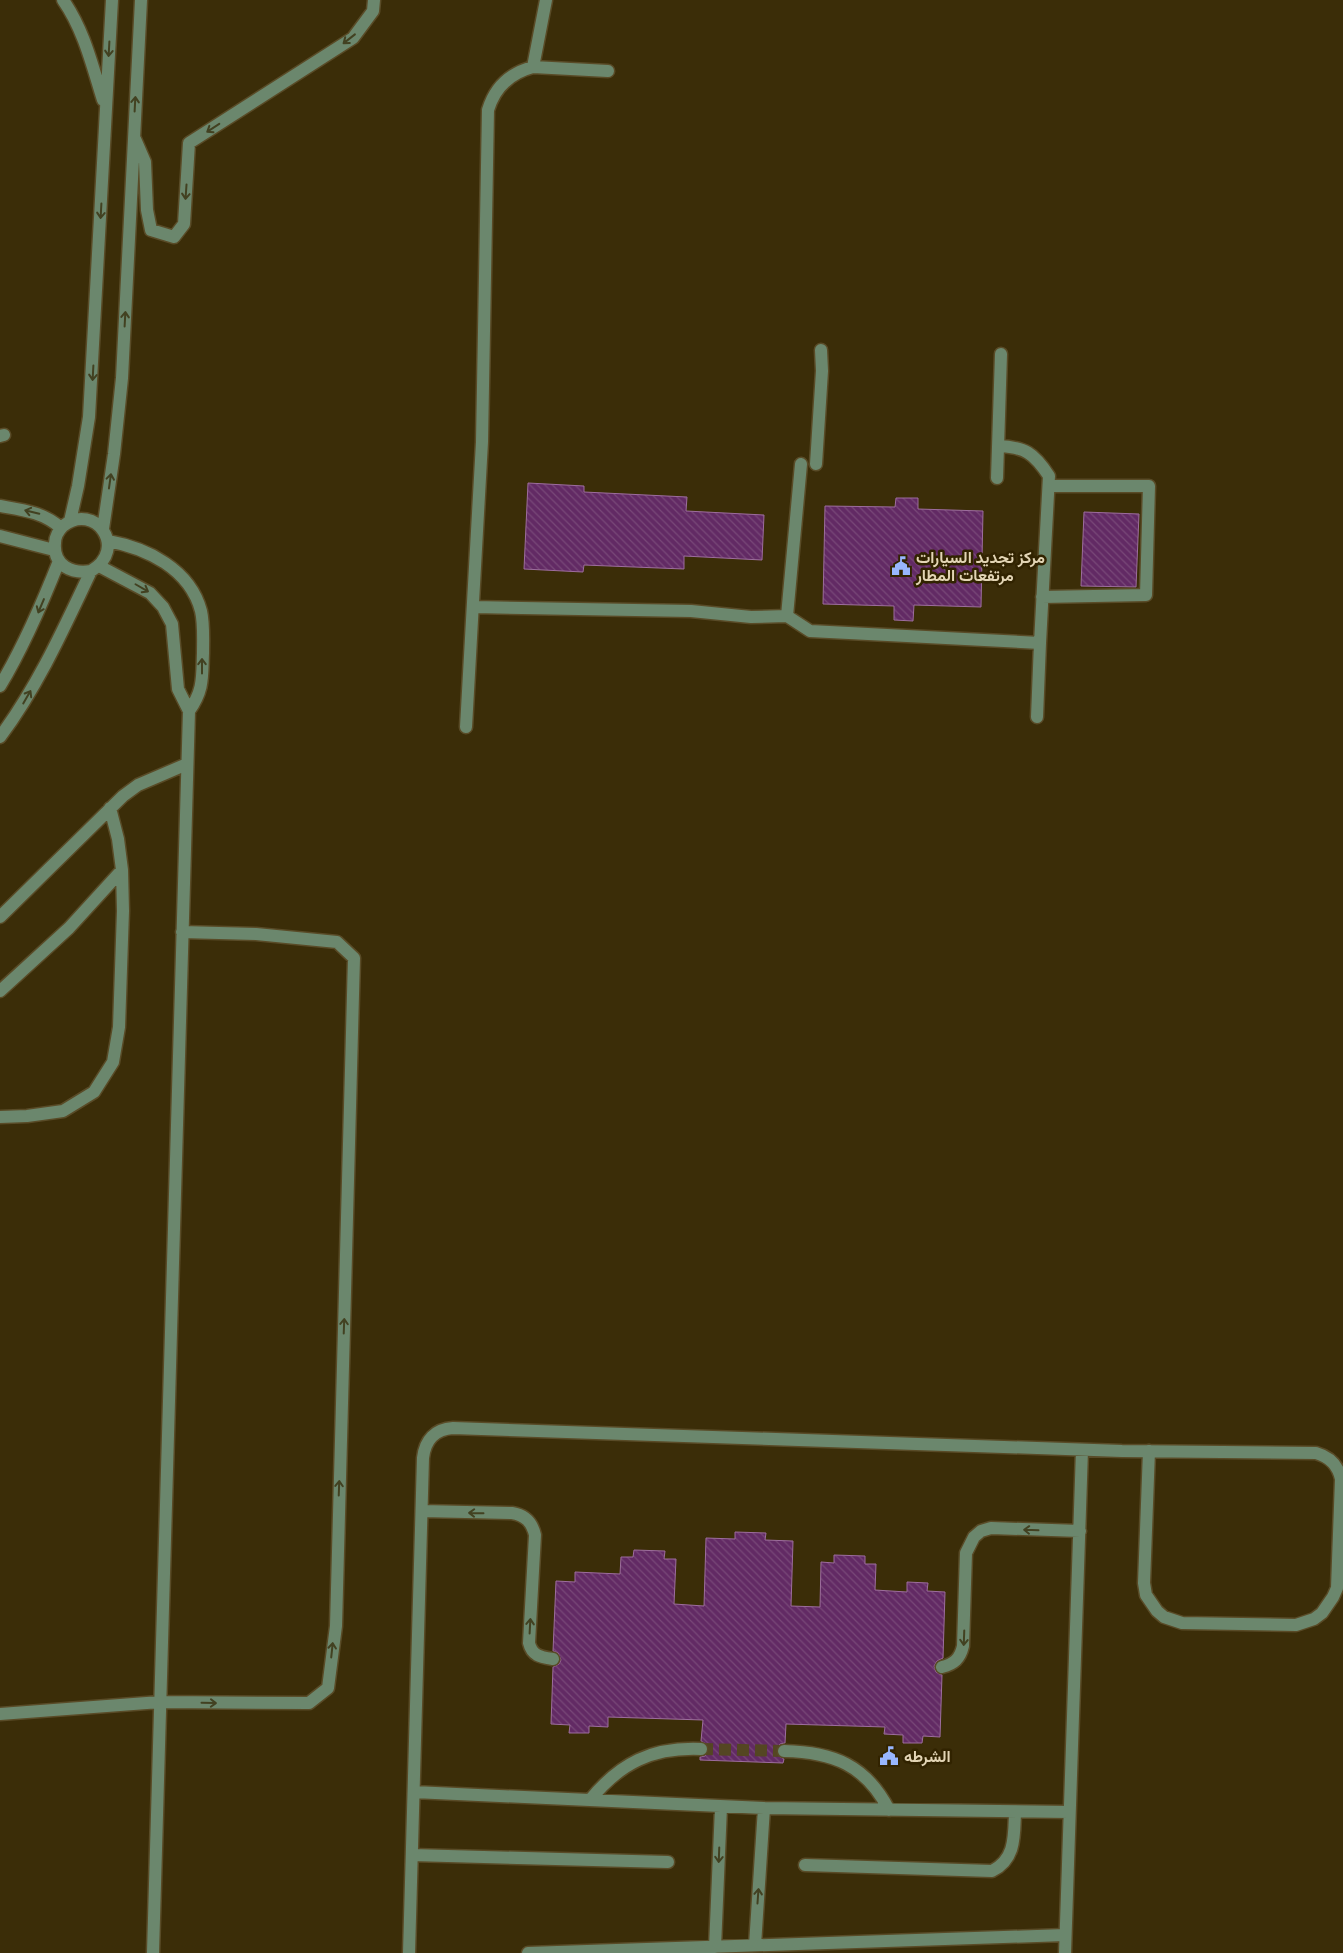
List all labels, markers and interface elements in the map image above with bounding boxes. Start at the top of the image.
one-way arrow [343,34,356,45]
one-way arrow [105,40,114,56]
one-way arrow [131,97,140,113]
one-way arrow [206,123,220,133]
one-way arrow [181,184,190,200]
one-way arrow [96,203,105,219]
one-way arrow [120,311,129,327]
one-way arrow [88,365,97,381]
one-way arrow [106,473,116,489]
one-way arrow [25,507,41,516]
place label: مركز تجديد السيارات مرتفعات المطار [915,548,1045,586]
public building icon: مركز تجديد السيارات مرتفعات المطار [890,555,912,577]
one-way arrow [135,584,149,594]
one-way arrow [36,598,45,613]
one-way arrow [197,658,207,674]
one-way arrow [23,690,33,704]
one-way arrow [339,1318,349,1334]
one-way arrow [335,1480,344,1496]
one-way arrow [468,1508,484,1517]
one-way arrow [1023,1525,1039,1534]
one-way arrow [525,1619,534,1635]
one-way arrow [959,1630,968,1646]
one-way arrow [327,1643,337,1659]
one-way arrow [200,1698,216,1708]
public building icon: الشرطه [878,1745,900,1767]
place label: الشرطه [904,1747,951,1767]
one-way arrow [715,1847,724,1863]
one-way arrow [753,1889,763,1905]

